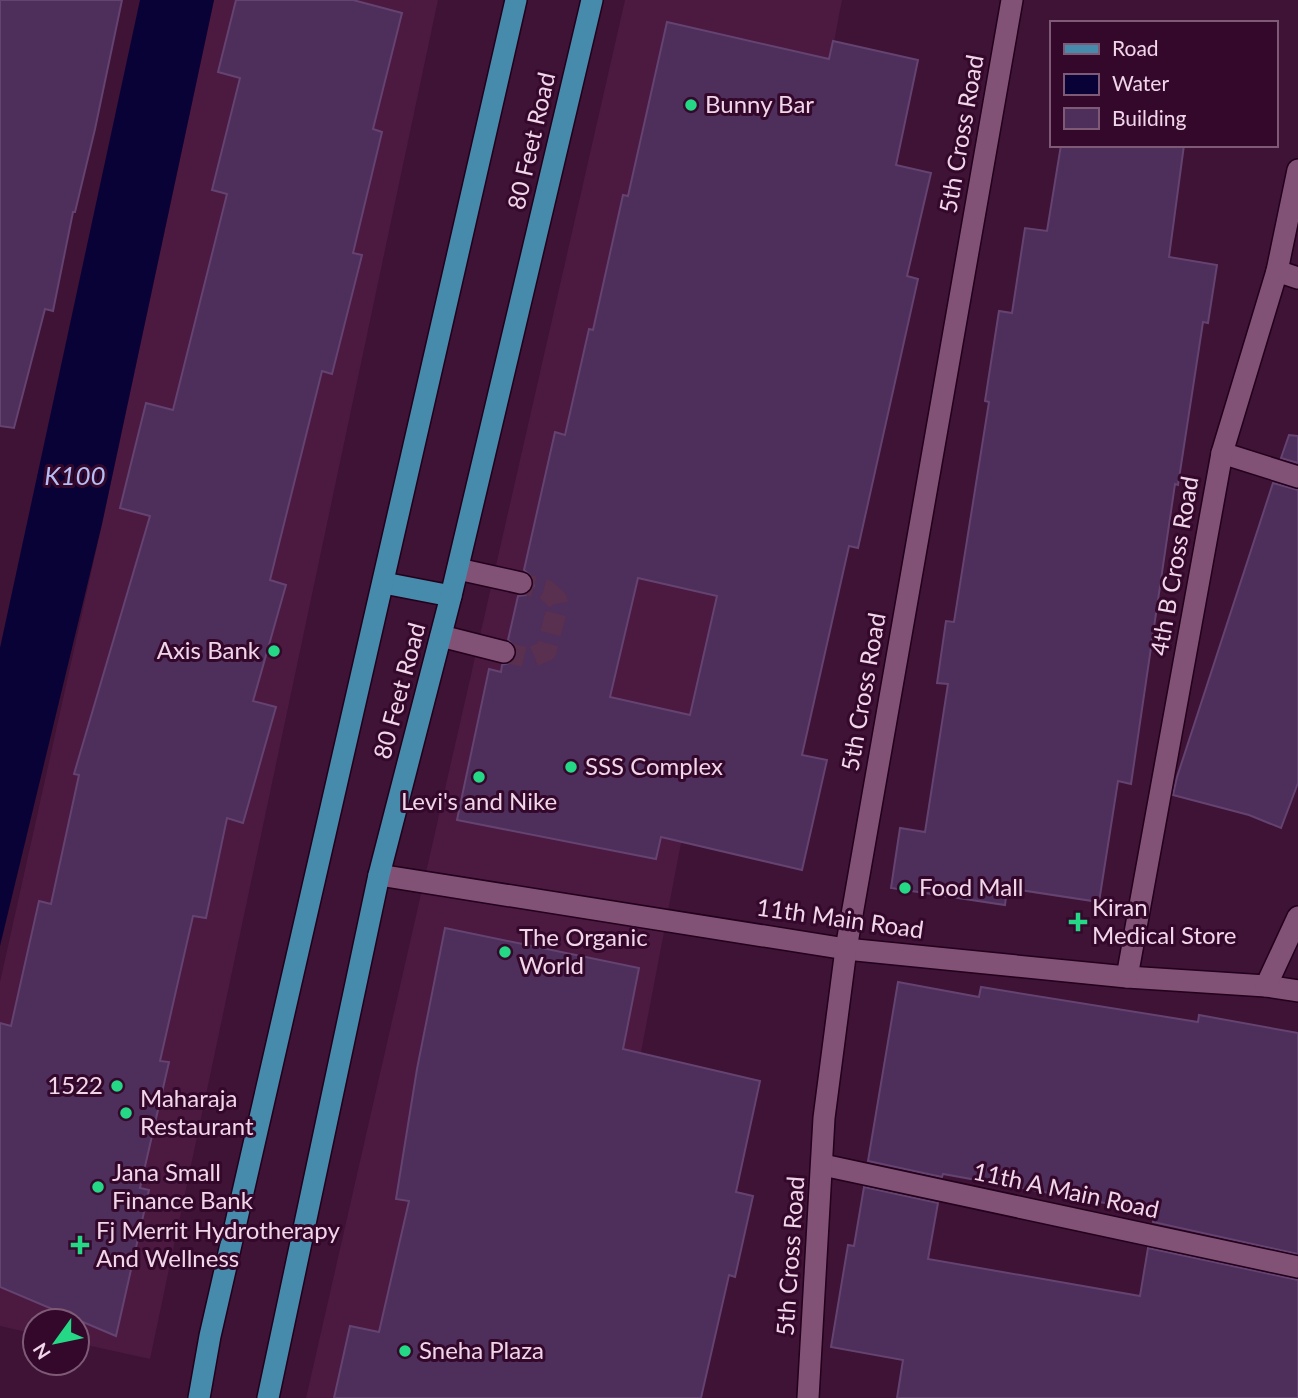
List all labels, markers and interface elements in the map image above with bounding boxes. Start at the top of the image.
legend [1050,21,1277,147]
text: Road [1112,35,1159,60]
street label: 5th Cross Road [932,52,989,215]
street label: 80 Feet Road [501,69,560,212]
text: Water [1112,70,1169,95]
place label: Bunny Bar [705,89,814,118]
marker: Bunny Bar [683,97,699,113]
text: Building [1112,105,1187,130]
water label: K100 [44,459,106,491]
street label: 4th B Cross Road [1143,474,1204,658]
street label: 5th Cross Road [834,610,891,773]
street label: 80 Feet Road [366,619,431,762]
place label: Axis Bank [157,635,261,664]
marker: Axis Bank [266,643,282,659]
place label: SSS Complex [585,751,723,780]
marker: SSS Complex [563,759,579,775]
marker: Levi's and Nike [471,769,487,785]
place label: Levi's and Nike [401,786,557,815]
place label: Food Mall [919,872,1024,901]
marker: Food Mall [897,880,913,896]
street label: 11th Main Road [755,891,926,944]
place label: Kiran Medical Store [1092,892,1237,949]
marker: Kiran Medical Store [1070,914,1086,930]
place label: The Organic World [519,922,648,979]
marker: The Organic World [497,944,513,960]
place label: 1522 [47,1070,103,1099]
marker: 1522 [109,1078,125,1094]
place label: Maharaja Restaurant [140,1083,254,1140]
marker: Maharaja Restaurant [118,1105,134,1121]
street label: 11th A Main Road [971,1156,1162,1223]
place label: Jana Small Finance Bank [112,1157,254,1214]
street label: 5th Cross Road [769,1175,810,1337]
marker: Jana Small Finance Bank [90,1179,106,1195]
place label: Fj Merrit Hydrotherapy And Wellness [96,1215,340,1272]
marker: Fj Merrit Hydrotherapy And Wellness [70,1235,90,1255]
north arrow [21,1307,91,1377]
place label: Sneha Plaza [419,1335,544,1364]
text: N [28,1339,55,1364]
marker: Sneha Plaza [397,1343,413,1359]

